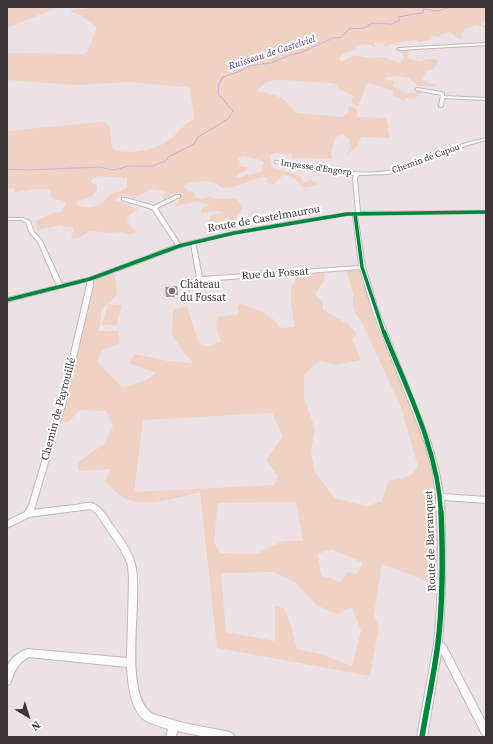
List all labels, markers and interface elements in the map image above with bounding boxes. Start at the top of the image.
water label: Ruisseau de Castelviel [227,33,317,73]
street label: Chemin de Capou [391,142,461,176]
street label: Impasse d'Engorp [280,158,352,178]
street label: Route de Castelmaurou [207,203,321,235]
street label: Rue du Fossat [241,265,309,283]
place label: Château du Fossat [180,278,226,304]
marker: Château du Fossat [167,286,177,296]
street label: Chemin de Payrouillé [39,356,79,462]
street label: Route de Barranquet [423,490,439,592]
north arrow [8,696,48,736]
text: N [28,717,43,734]

